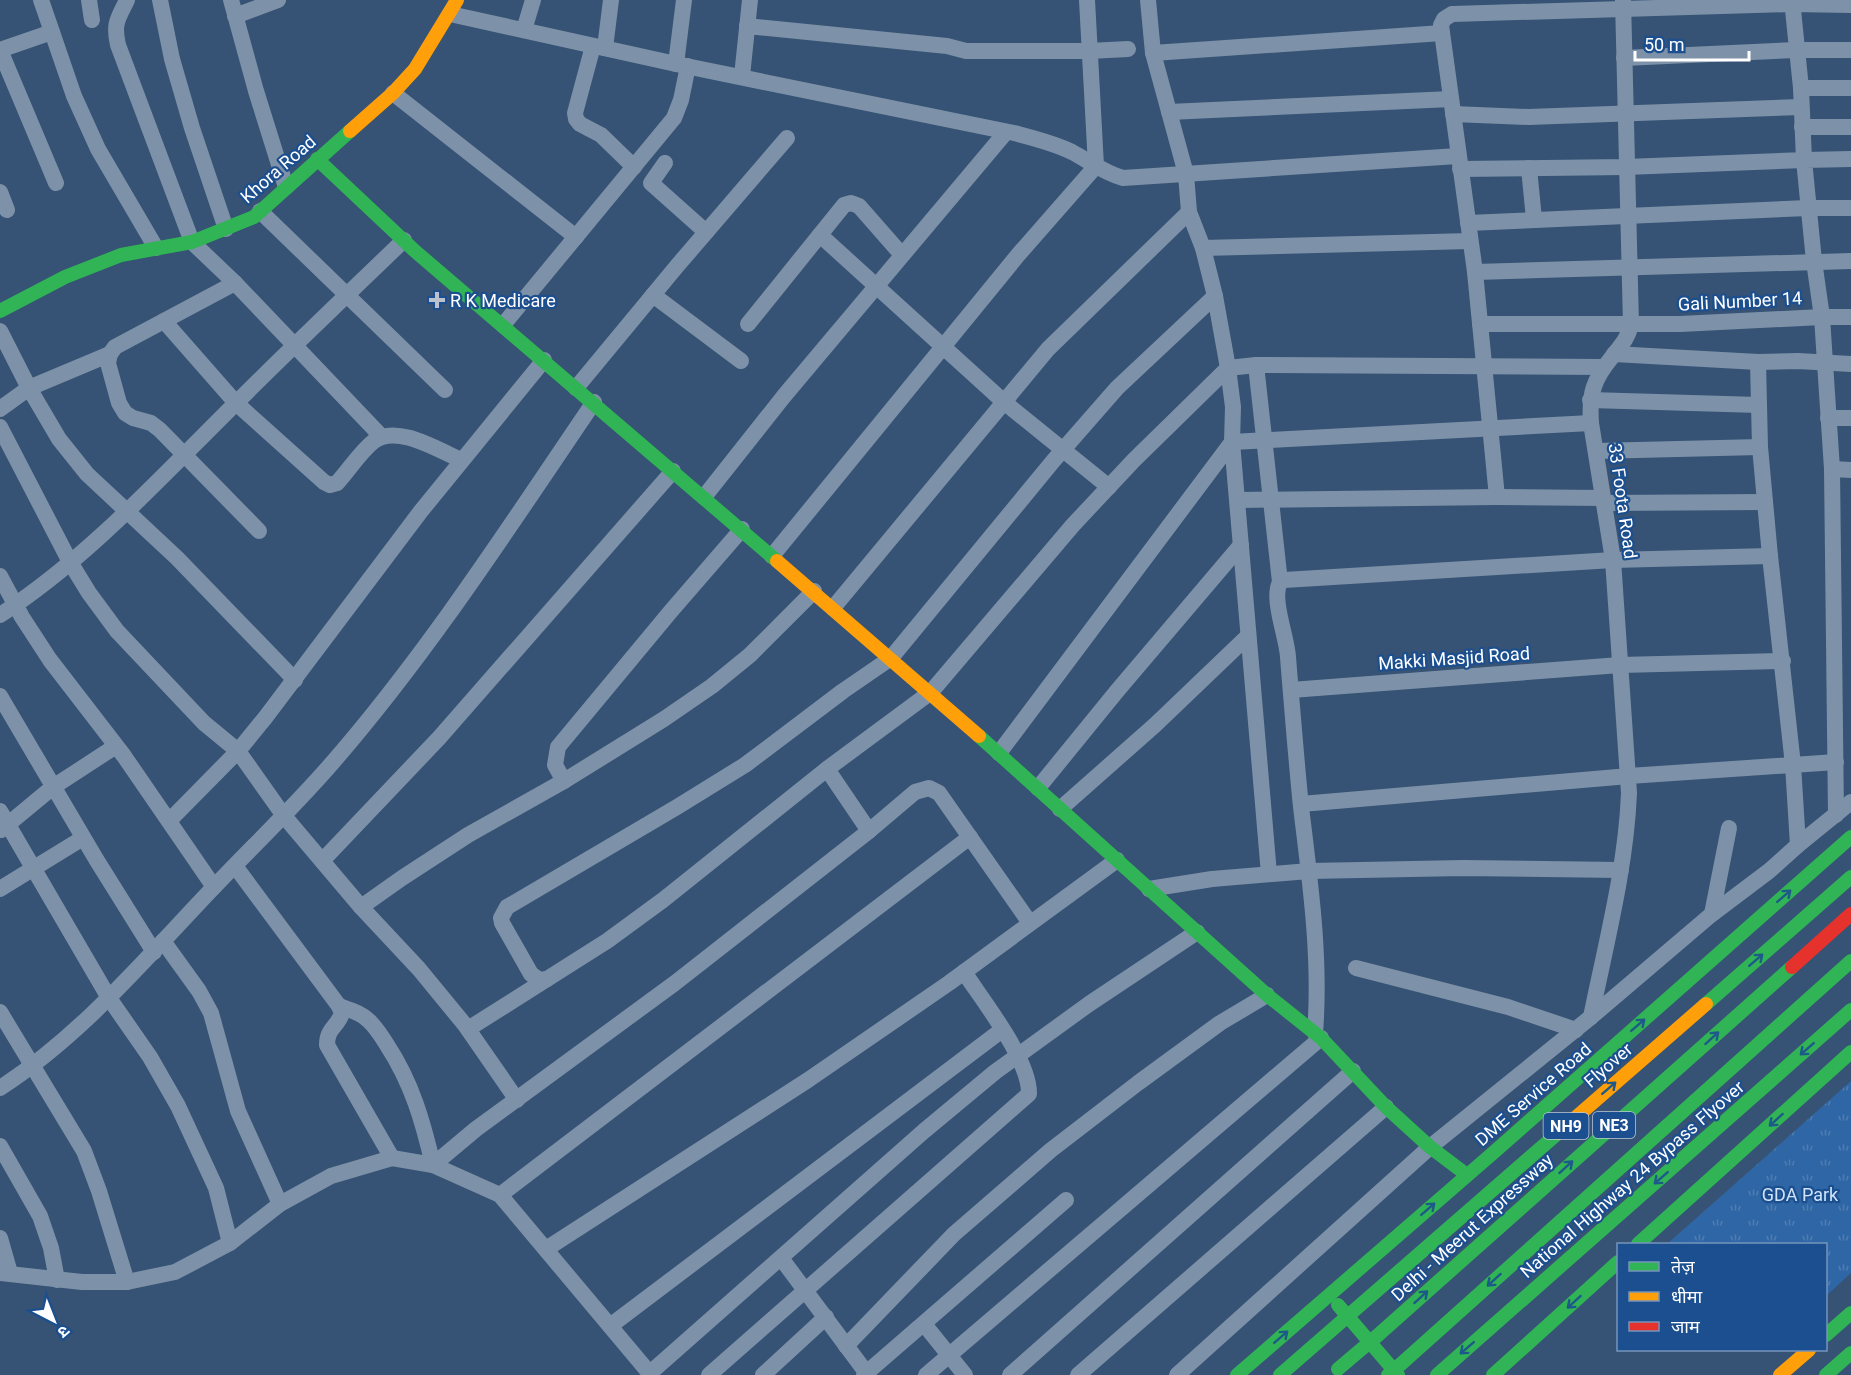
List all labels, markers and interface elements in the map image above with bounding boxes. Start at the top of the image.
scale bar [1635,24,1749,62]
text: 50 m [1644,34,1684,55]
street label: Khora Road [236,131,320,207]
street label: Gali Number 14 [1677,287,1803,315]
place label: R K Medicare [450,290,556,311]
marker: R K Medicare [428,291,446,309]
street label: 33 Foota Road [1604,442,1642,560]
street label: Makki Masjid Road [1377,642,1531,674]
one-way arrow [1776,889,1791,903]
one-way arrow [1748,953,1763,967]
one-way arrow [1630,1018,1645,1032]
one-way arrow [1704,1031,1719,1045]
street label: DME Service Road [1471,1038,1595,1150]
street label: Flyover [1580,1038,1636,1092]
one-way arrow [1800,1042,1815,1056]
street label: National Highway 24 Bypass Flyover [1516,1076,1748,1282]
one-way arrow [1601,1081,1616,1095]
road number: NE3 [1593,1112,1635,1138]
road number: NH9 [1544,1113,1588,1139]
one-way arrow [1769,1113,1784,1127]
street label: Delhi - Meerut Expressway [1387,1149,1557,1305]
one-way arrow [1558,1161,1574,1175]
one-way arrow [1654,1171,1669,1185]
park label: GDA Park [1762,1184,1839,1205]
one-way arrow [1420,1202,1435,1216]
legend [1617,1243,1827,1351]
text: तेज़ [1671,1256,1695,1277]
one-way arrow [1487,1273,1502,1287]
text: धीमा [1671,1286,1702,1307]
one-way arrow [1413,1290,1428,1304]
north arrow [24,1291,84,1351]
one-way arrow [1567,1295,1582,1309]
text: जाम [1671,1316,1701,1337]
text: उ [53,1322,74,1342]
one-way arrow [1273,1330,1288,1344]
one-way arrow [1460,1341,1475,1355]

